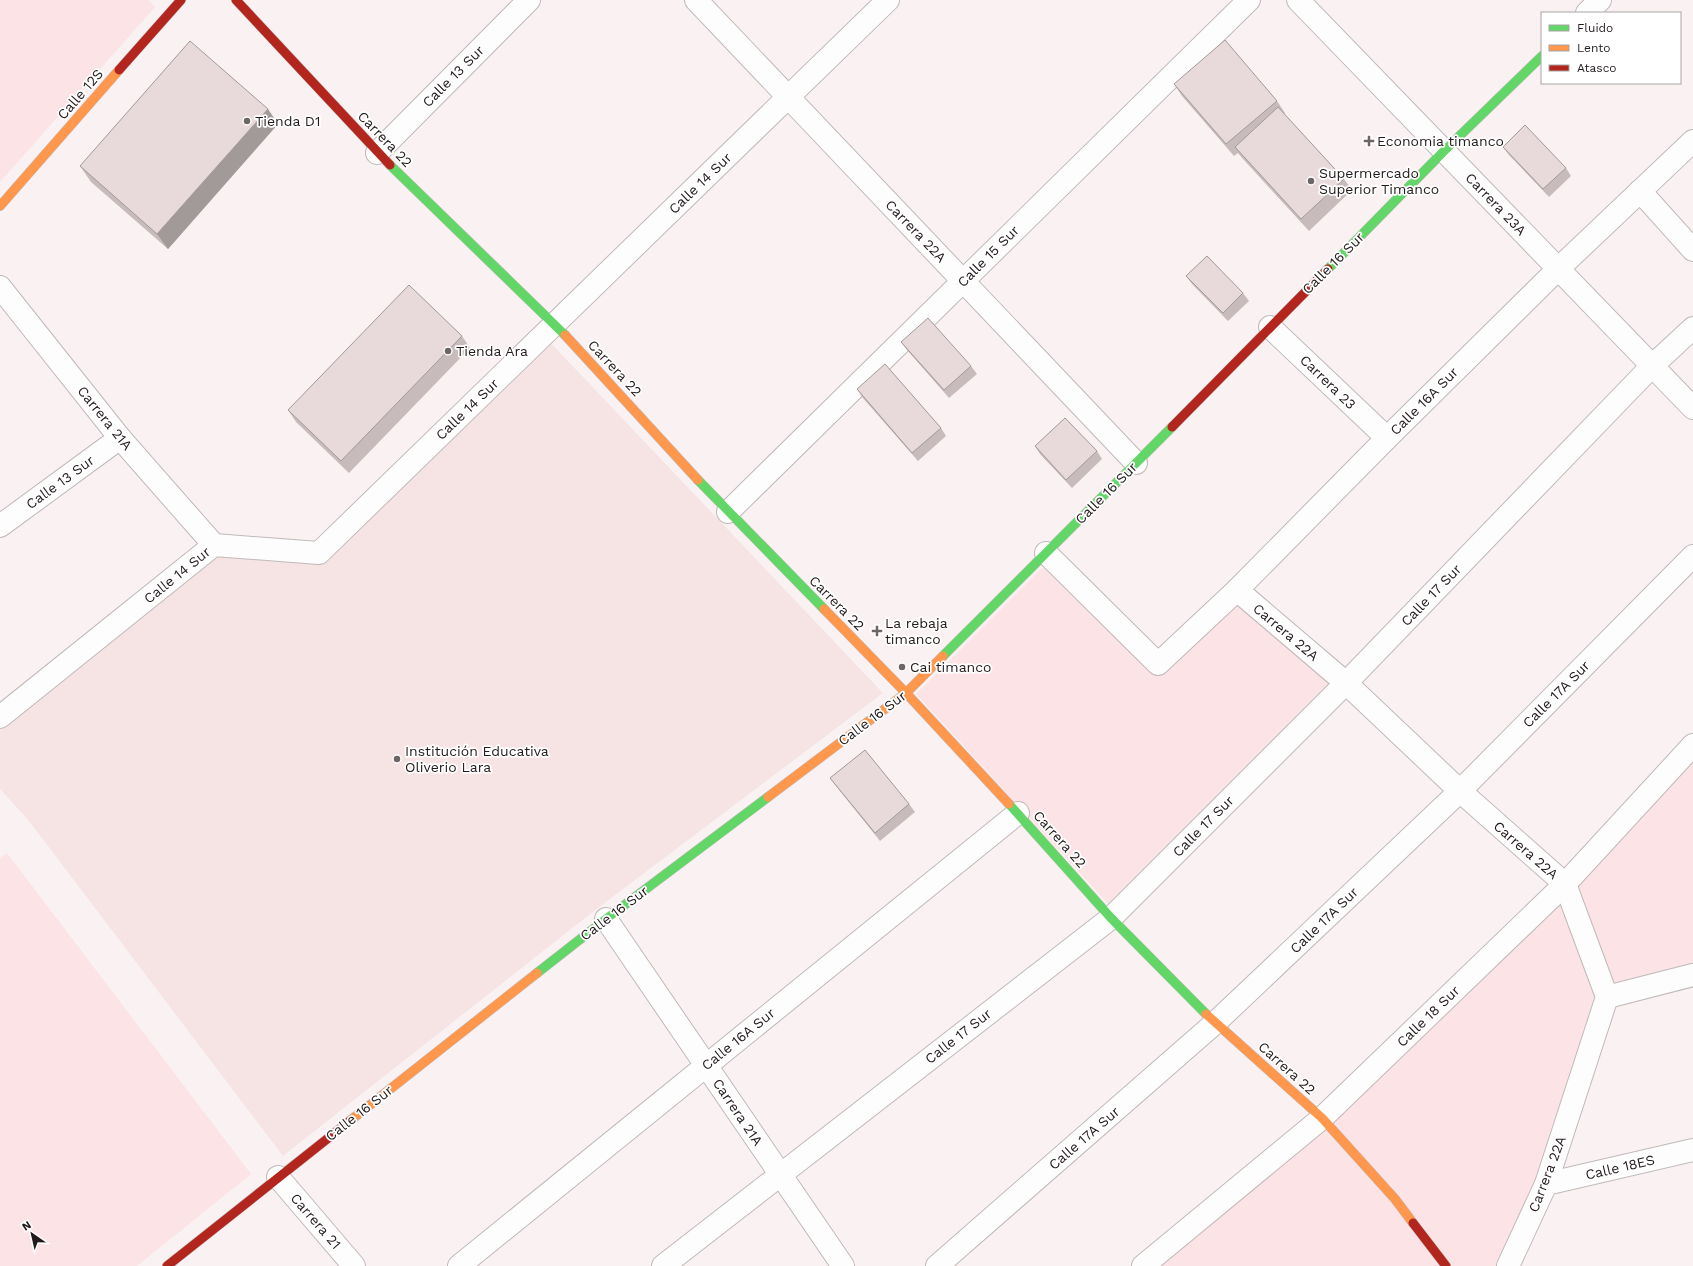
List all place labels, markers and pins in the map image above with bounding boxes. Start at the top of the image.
place label: Tienda D1 [255,113,320,129]
marker: Tienda D1 [242,116,252,126]
place label: Economia timanco [1377,133,1504,149]
marker: Economia timanco [1364,136,1374,146]
place label: Supermercado Superior Timanco [1319,165,1439,197]
marker: Supermercado Superior Timanco [1306,176,1316,186]
place label: Tienda Ara [456,343,528,359]
marker: Tienda Ara [443,346,453,356]
place label: La rebaja timanco [885,615,948,647]
marker: La rebaja timanco [872,626,882,636]
place label: Cai timanco [910,659,992,675]
marker: Cai timanco [897,662,907,672]
place label: Institución Educativa Oliverio Lara [405,743,549,775]
marker: Institución Educativa Oliverio Lara [392,754,402,764]

